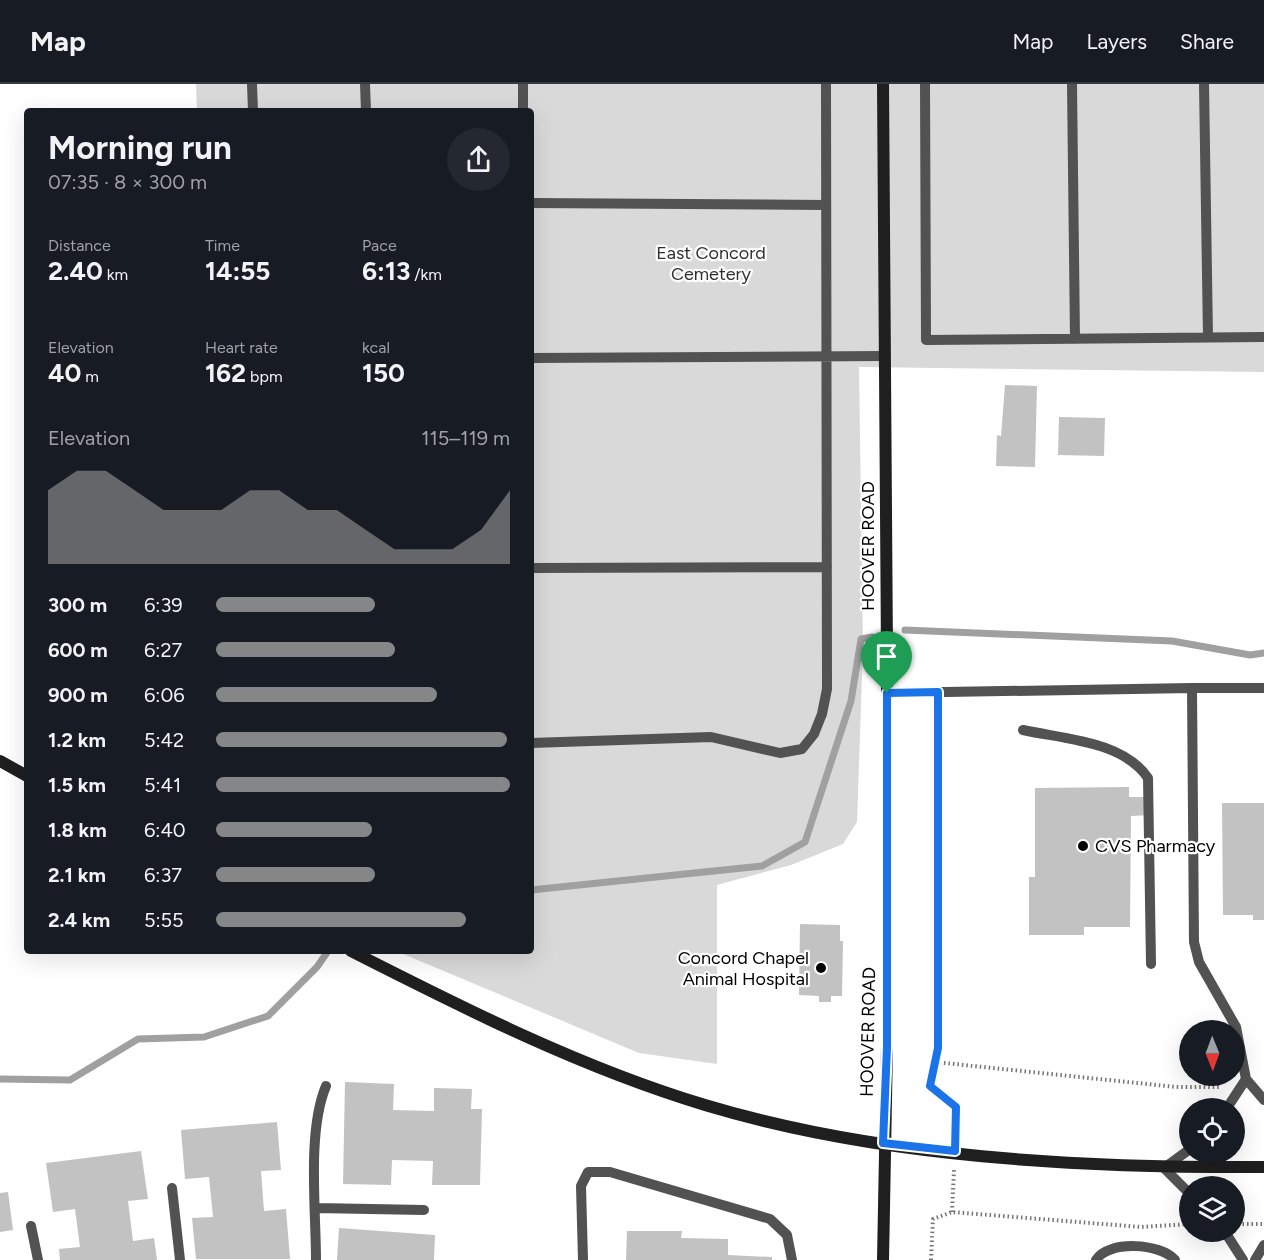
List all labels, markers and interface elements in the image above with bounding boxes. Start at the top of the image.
text: Map [30,24,86,58]
text: Map [1013,29,1053,54]
text: Layers [1086,29,1147,54]
text: Share [1180,29,1234,54]
text: Morning run [48,128,232,167]
button: share [447,128,510,191]
text: 07:35 · 8 × 300 m [48,170,207,194]
text: Distance [48,236,111,255]
text: Time [205,236,240,255]
text: Pace [362,236,397,255]
park label: East Concord Cemetery [656,242,766,285]
text: 2.40 [48,255,103,287]
text: 14:55 [205,255,270,287]
text: 6:13 [362,255,410,287]
text: km [103,265,128,284]
text: /km [410,265,442,284]
text: Elevation [48,338,114,357]
text: Heart rate [205,338,278,357]
text: kcal [362,338,390,357]
text: 40 [48,357,81,389]
text: 162 [205,357,246,389]
text: 150 [362,357,405,389]
text: m [81,367,99,386]
text: bpm [246,367,283,386]
text: Elevation [48,426,130,450]
text: 115–119 m [421,426,510,450]
street label: HOOVER ROAD [857,481,879,611]
text: 300 m [48,593,107,617]
text: 6:39 [144,593,183,617]
pin [861,631,912,693]
text: 600 m [48,638,108,662]
text: 6:27 [144,638,182,662]
icon: arrive [870,640,903,673]
text: 900 m [48,683,108,707]
text: 6:06 [144,683,185,707]
text: 1.2 km [48,728,106,752]
text: 5:42 [144,728,184,752]
text: 1.5 km [48,773,106,797]
text: 5:41 [144,773,181,797]
text: 1.8 km [48,818,107,842]
text: 6:40 [144,818,186,842]
place label: CVS Pharmacy [1095,835,1216,857]
marker: CVS Pharmacy [1076,839,1090,853]
text: 2.1 km [48,863,106,887]
text: 6:37 [144,863,182,887]
text: 2.4 km [48,908,110,932]
text: 5:55 [144,908,184,932]
place label: Concord Chapel Animal Hospital [678,947,809,990]
marker: Concord Chapel Animal Hospital [814,961,828,975]
street label: HOOVER ROAD [856,967,880,1097]
north arrow [1179,1020,1245,1086]
map controls [1179,1020,1245,1242]
button: locate [1179,1098,1245,1164]
button: layers [1179,1176,1245,1242]

